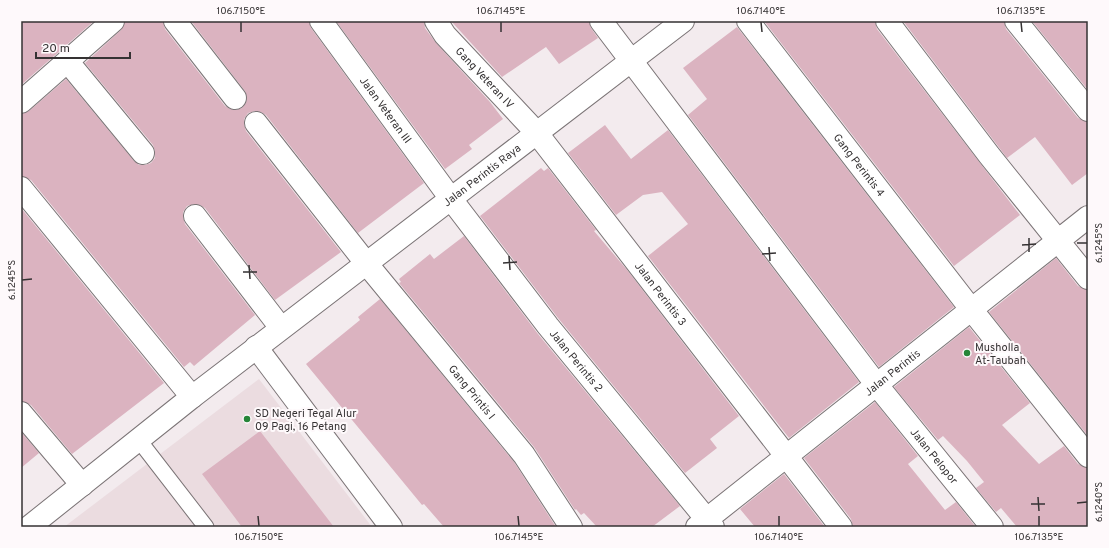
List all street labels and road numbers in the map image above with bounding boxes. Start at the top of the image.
street label: Gang Veteran IV [452,45,516,112]
street label: Jalan Veteran III [356,74,414,146]
street label: Gang Perintis 4 [830,131,888,200]
street label: Jalan Perintis Raya [441,142,524,210]
street label: Jalan Perintis 3 [631,260,689,329]
street label: Jalan Perintis 2 [546,327,605,395]
street label: Jalan Perintis [862,347,924,400]
street label: Gang Printis I [445,363,498,423]
street label: Jalan Pelopor [907,426,961,488]

